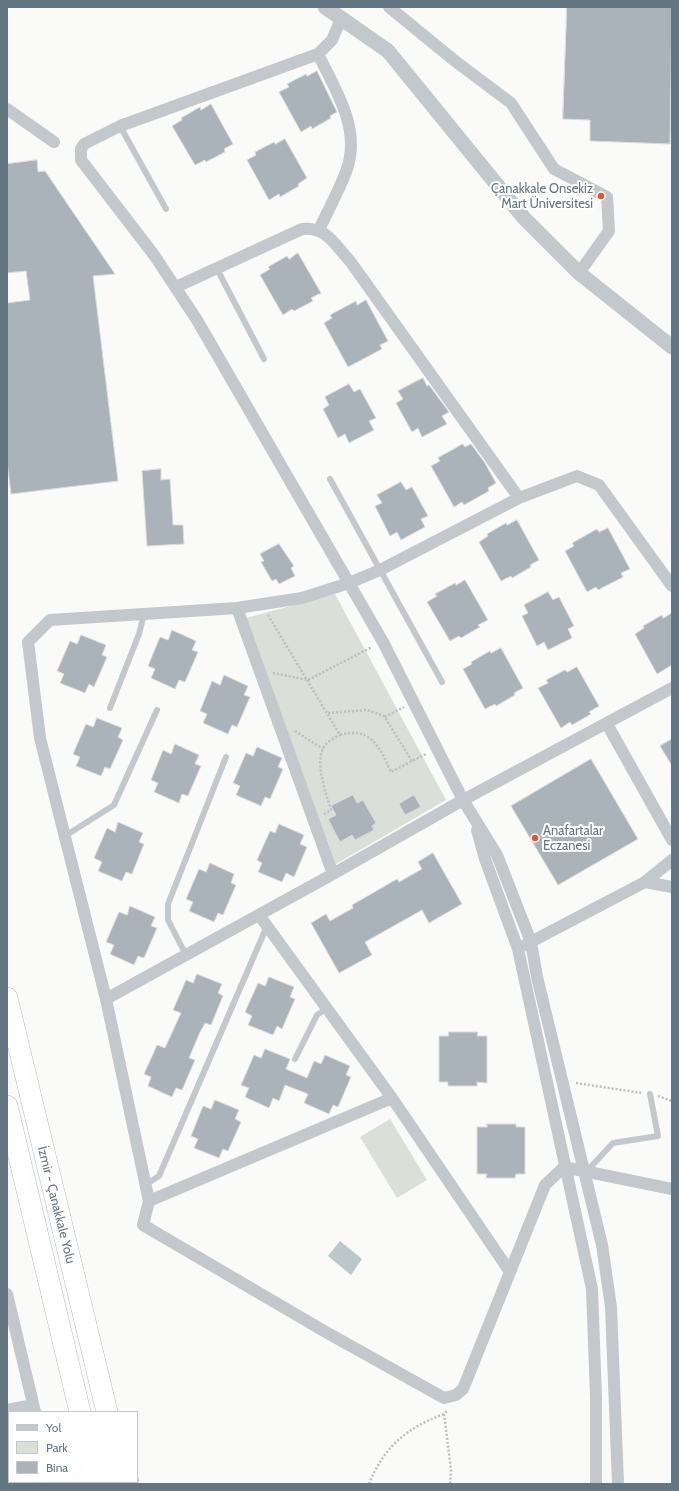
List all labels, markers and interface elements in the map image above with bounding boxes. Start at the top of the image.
place label: Çanakkale Onsekiz Mart Üniversitesi [491,181,593,212]
marker: Çanakkale Onsekiz Mart Üniversitesi [596,191,606,201]
place label: Anafartalar Eczanesi [543,823,603,854]
marker: Anafartalar Eczanesi [530,833,540,843]
street label: İzmir - Çanakkale Yolu [34,1145,78,1265]
legend [8,1411,138,1483]
text: Yol [46,1420,61,1435]
text: Park [46,1440,68,1455]
text: Bina [46,1460,68,1475]

